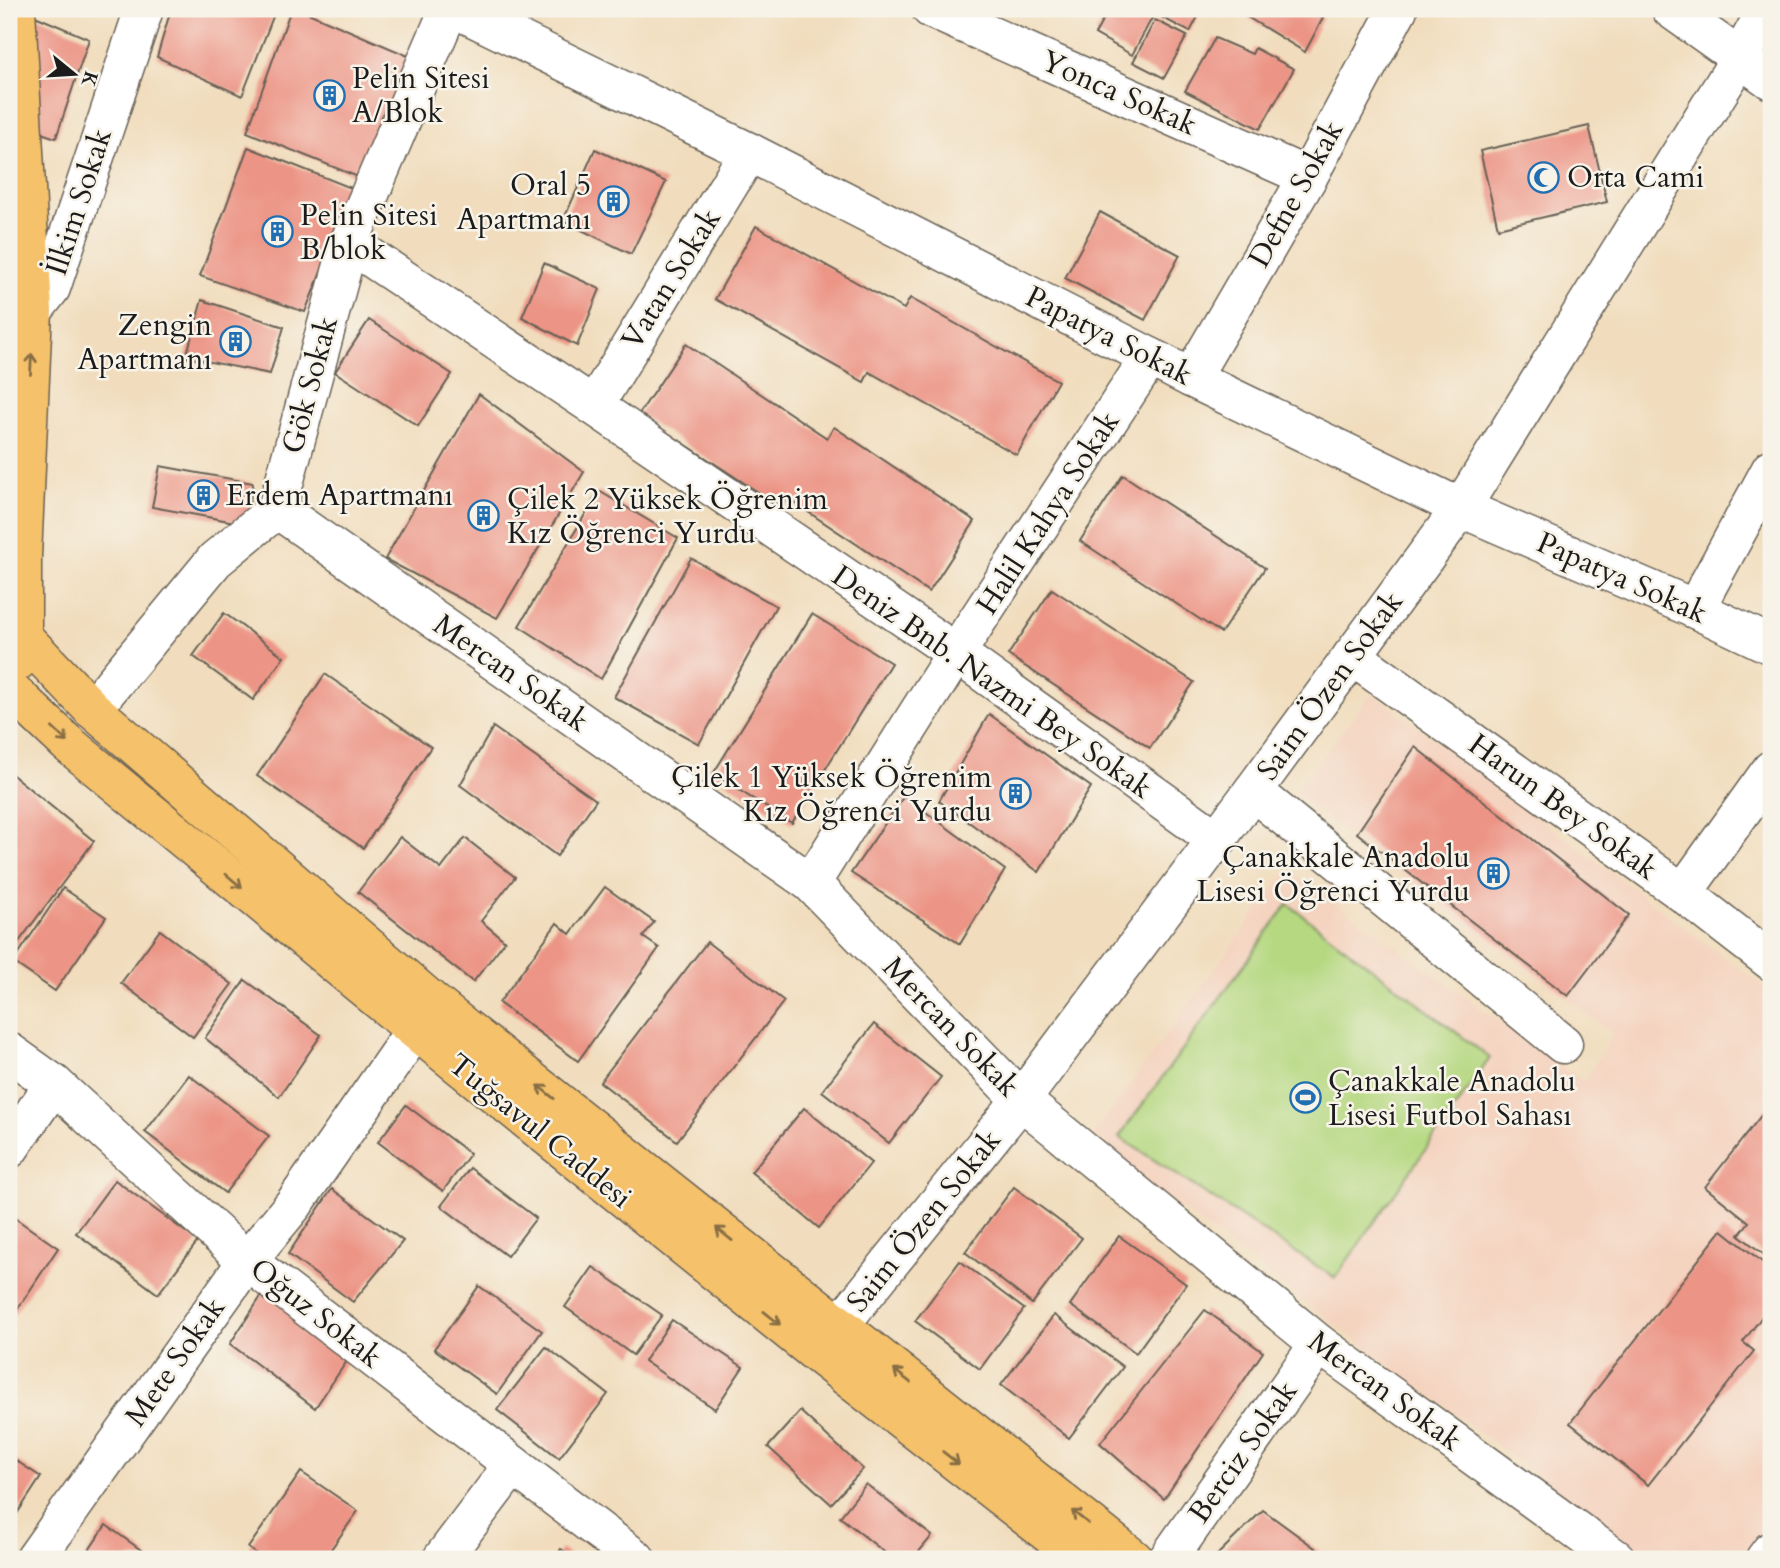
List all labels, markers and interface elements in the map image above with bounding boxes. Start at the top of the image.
north arrow [38,38,108,108]
street label: Yonca Sokak [1035,40,1203,146]
place label: Pelin Sitesi A/Blok [352,58,490,133]
text: K [74,68,104,91]
building icon: Pelin Sitesi A/Blok [312,78,346,112]
street label: Defne Sokak [1239,113,1353,275]
street label: İlkim Sokak [36,123,122,281]
place label: Orta Cami [1567,157,1704,198]
mosque icon: Orta Cami [1527,160,1561,194]
place label: Oral 5 Apartmanı [456,165,591,240]
building icon: Oral 5 Apartmanı [597,185,631,219]
place label: Pelin Sitesi B/blok [300,195,438,270]
street label: Vatan Sokak [612,201,730,357]
building icon: Pelin Sitesi B/blok [260,215,294,249]
street label: Papatya Sokak [1018,276,1200,396]
place label: Zengin Apartmanı [77,305,212,380]
street label: Gök Sokak [272,312,348,458]
building icon: Zengin Apartmanı [218,325,252,359]
one-way arrow [24,353,37,376]
street label: Halil Kahya Sokak [967,403,1129,623]
place label: Erdem Apartmanı [226,475,453,516]
building icon: Erdem Apartmanı [186,478,220,512]
place label: Çilek 2 Yüksek Öğrenim Kız Öğrenci Yurdu [507,479,829,554]
building icon: Çilek 2 Yüksek Öğrenim Kız Öğrenci Yurdu [467,499,501,533]
street label: Papatya Sokak [1530,522,1714,634]
street label: Deniz Bnb. Nazmi Bey Sokak [824,556,1160,808]
street label: Saim Özen Sokak [1248,583,1412,789]
street label: Mercan Sokak [425,604,597,742]
street label: Harun Bey Sokak [1460,724,1666,890]
one-way arrow [51,727,68,744]
place label: Çilek 1 Yüksek Öğrenim Kız Öğrenci Yurdu [671,757,993,832]
building icon: Çilek 1 Yüksek Öğrenim Kız Öğrenci Yurdu [998,777,1032,811]
place label: Çanakkale Anadolu Lisesi Öğrenci Yurdu [1196,837,1470,912]
building icon: Çanakkale Anadolu Lisesi Öğrenci Yurdu [1476,857,1510,891]
one-way arrow [225,873,243,889]
street label: Mercan Sokak [873,948,1029,1106]
street label: Tuğsavul Caddesi [439,1044,641,1218]
place label: Çanakkale Anadolu Lisesi Futbol Sahası [1328,1061,1576,1136]
sports icon: Çanakkale Anadolu Lisesi Futbol Sahası [1288,1081,1322,1115]
one-way arrow [537,1085,555,1100]
street label: Saim Özen Sokak [838,1121,1010,1321]
one-way arrow [715,1226,733,1242]
street label: Oğuz Sokak [242,1249,390,1377]
street label: Mete Sokak [115,1289,235,1435]
one-way arrow [763,1310,781,1326]
street label: Mercan Sokak [1300,1321,1470,1461]
one-way arrow [893,1368,912,1383]
street label: Berciz Sokak [1179,1373,1307,1531]
one-way arrow [942,1451,960,1466]
one-way arrow [1072,1509,1090,1524]

